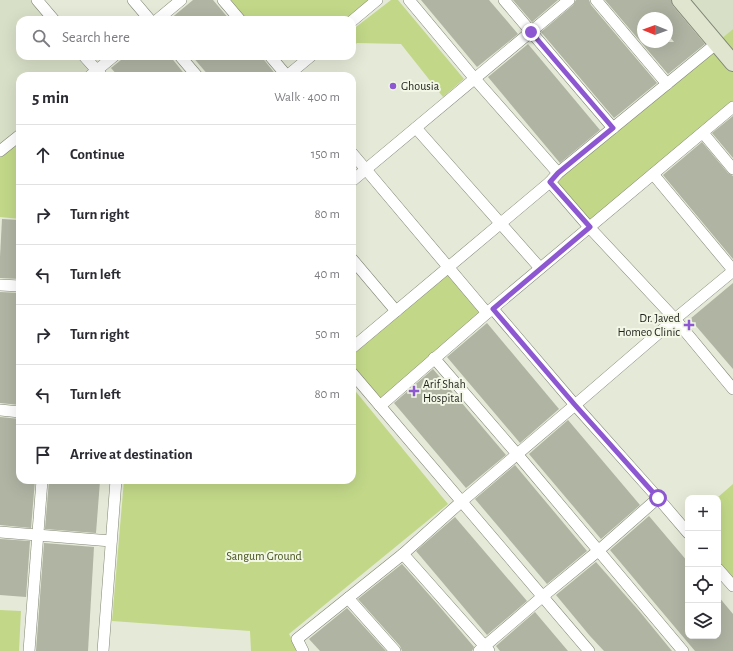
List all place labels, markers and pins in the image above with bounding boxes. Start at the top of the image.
place label: Ghousia [401,80,440,92]
marker: Ghousia [388,81,398,91]
place label: Dr. Javed Homeo Clinic [617,312,680,338]
marker: Dr. Javed Homeo Clinic [683,319,695,331]
place label: Arif Shah Hospital [423,378,466,404]
marker: Arif Shah Hospital [408,385,420,397]

